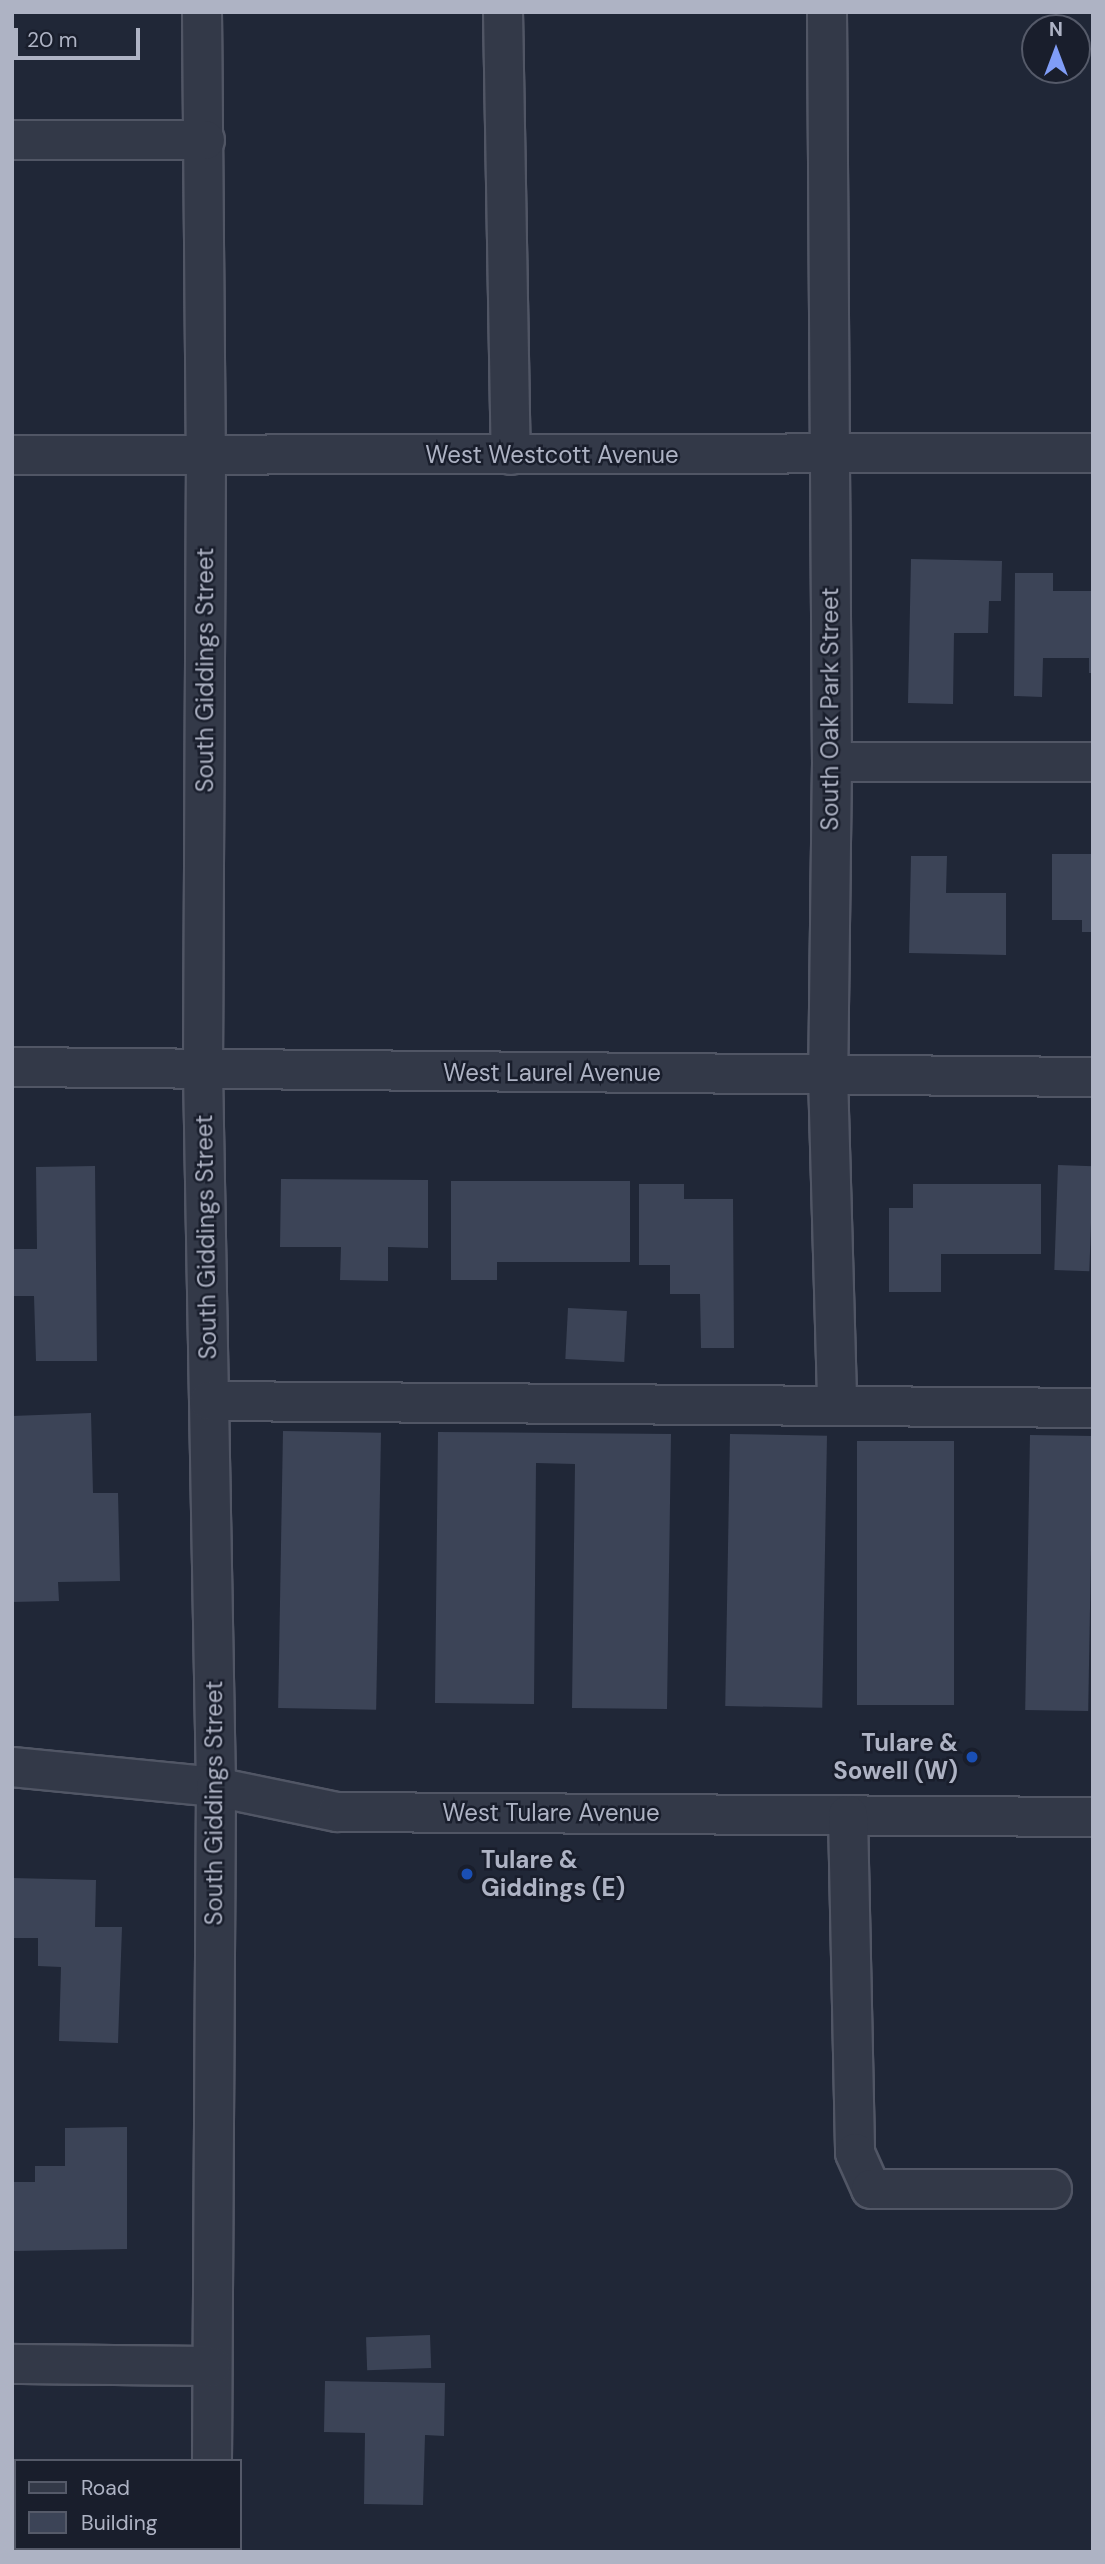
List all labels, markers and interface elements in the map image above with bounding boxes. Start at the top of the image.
scale bar [18,14,144,58]
north arrow [1021,14,1091,84]
text: N [1049,17,1063,42]
text: 20 m [27,26,78,54]
street label: West Westcott Avenue [425,441,679,469]
street label: South Giddings Street [191,548,219,792]
street label: South Oak Park Street [816,587,844,831]
street label: West Laurel Avenue [443,1059,661,1087]
street label: South Giddings Street [189,1114,223,1360]
street label: South Giddings Street [200,1681,228,1925]
place label: Tulare & Sowell (W) [833,1729,958,1785]
marker: Tulare & Sowell (W) [964,1749,980,1765]
street label: West Tulare Avenue [442,1799,660,1827]
place label: Tulare & Giddings (E) [481,1846,625,1902]
marker: Tulare & Giddings (E) [459,1866,475,1882]
legend [14,2459,242,2550]
text: Road [81,2474,130,2502]
text: Building [81,2509,157,2537]

